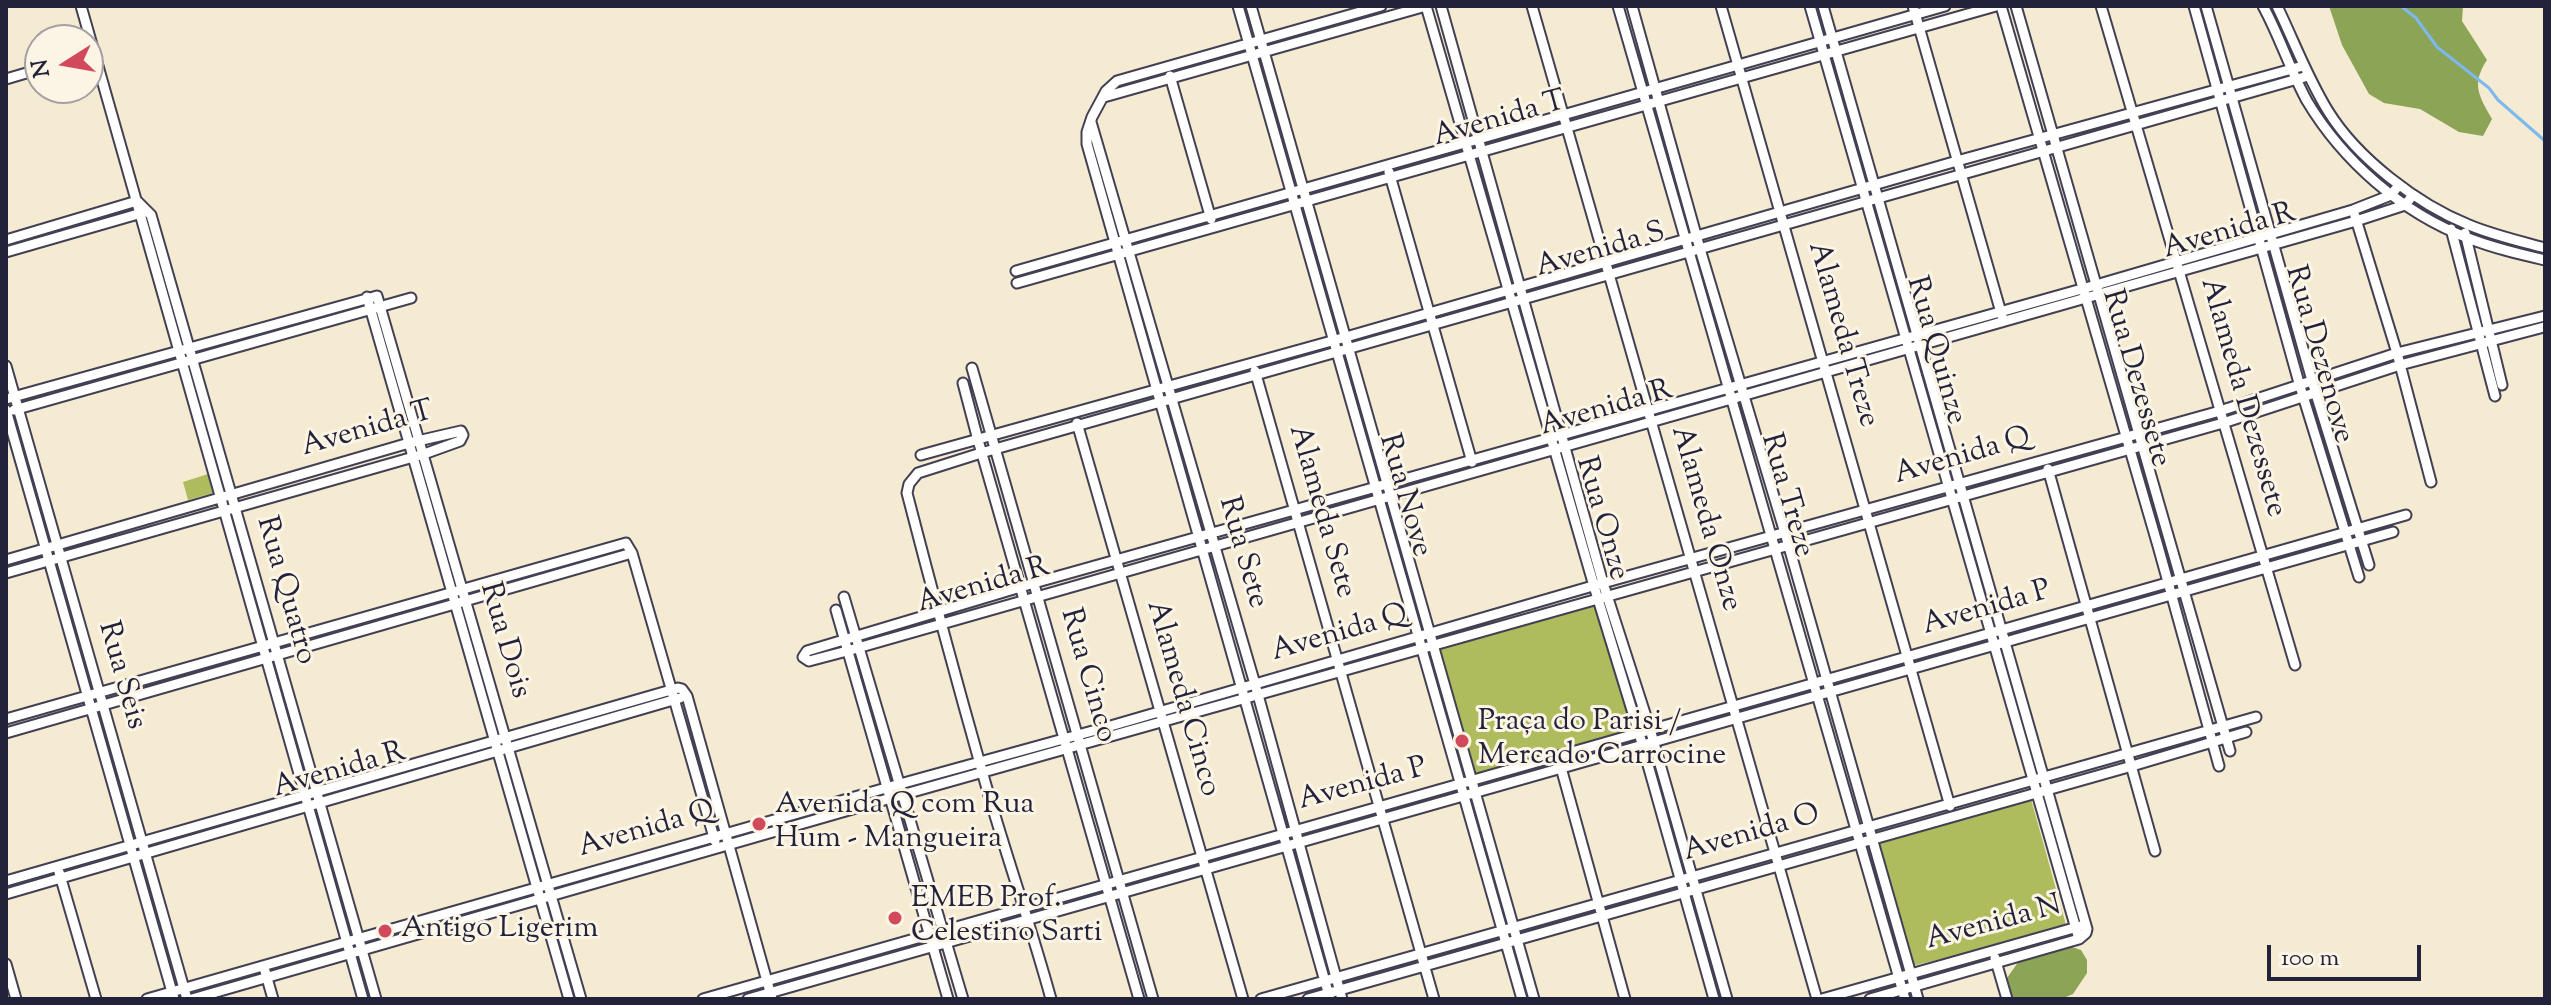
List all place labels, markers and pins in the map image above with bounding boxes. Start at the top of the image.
place label: Praça do Parisi / Mercado Carrocine [1478,706,1726,776]
marker: Praça do Parisi / Mercado Carrocine [1453,732,1471,750]
place label: Avenida Q com Rua Hum - Mangueira [775,789,1034,860]
marker: Avenida Q com Rua Hum - Mangueira [750,815,768,833]
place label: EMEB Prof. Celestino Sarti [911,883,1102,954]
marker: EMEB Prof. Celestino Sarti [886,909,904,927]
place label: Antigo Ligerim [401,913,598,949]
marker: Antigo Ligerim [376,922,394,940]

